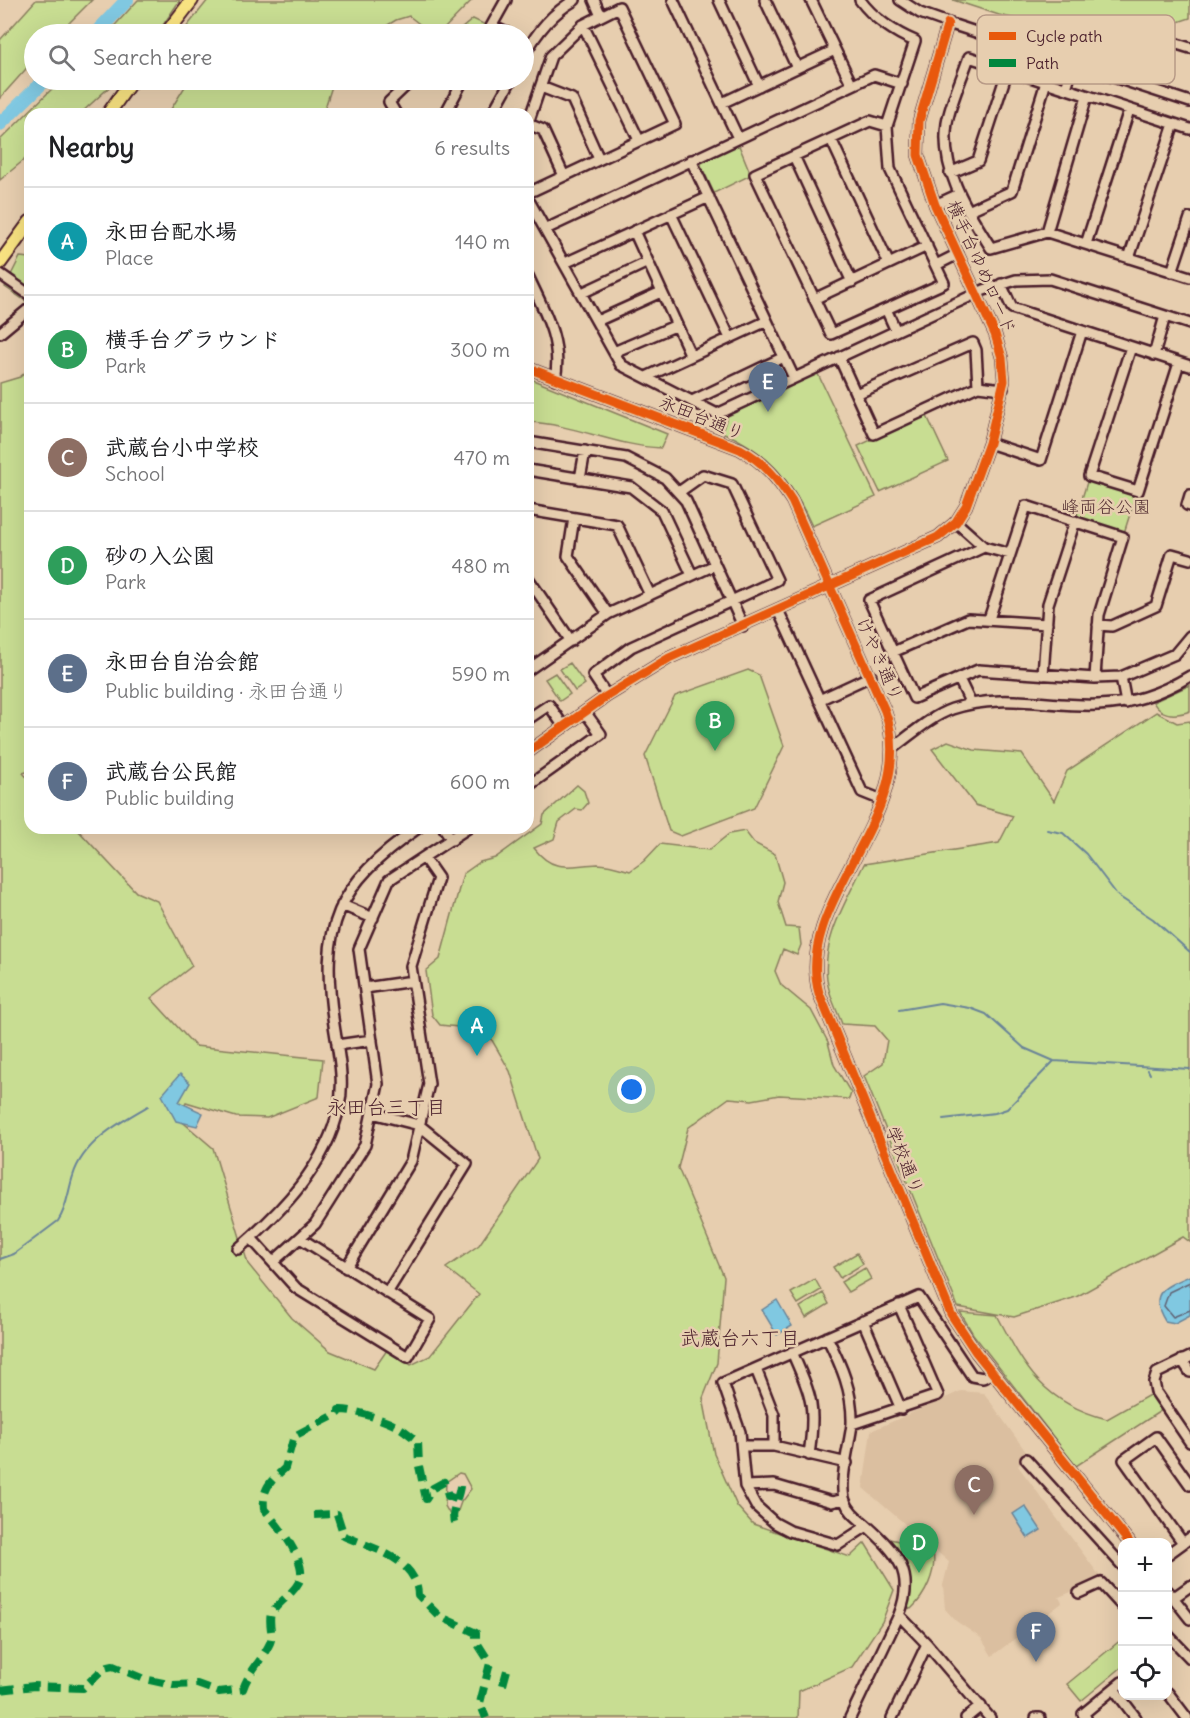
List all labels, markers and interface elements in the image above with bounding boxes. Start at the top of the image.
legend [977,15,1175,84]
search box [24,24,534,90]
text: Cycle path [1026,26,1102,46]
icon: search [45,41,78,74]
text: Search here [93,43,212,71]
text: Path [1026,53,1059,73]
text: Nearby [48,131,134,164]
text: 6 results [434,135,510,160]
street label: 横手台ゆめロード [942,197,1022,337]
text: 永田台配水場 [105,217,237,245]
text: A [61,229,74,254]
text: 140 m [455,229,510,254]
text: Place [105,245,153,270]
text: 横手台グラウンド [105,325,281,353]
text: B [61,337,74,362]
text: 300 m [450,337,510,362]
text: Park [105,353,146,378]
pin: E [748,362,788,412]
street label: 永田台通り [656,389,748,445]
text: 武蔵台小中学校 [105,433,259,461]
text: C [61,445,74,470]
text: 470 m [453,445,510,470]
text: School [105,461,165,486]
park label: 峰両谷公園 [1061,495,1151,518]
text: 砂の入公園 [105,541,215,569]
text: D [60,553,75,578]
text: 480 m [451,553,510,578]
text: Park [105,569,146,594]
street label: けやき通り [851,613,909,705]
text: 永田台自治会館 [105,647,259,675]
text: E [62,661,73,686]
text: 590 m [452,661,510,686]
text: Public building · 永田台通り [105,678,348,703]
pin: B [696,702,734,751]
text: 武蔵台公民館 [105,757,237,785]
text: F [62,769,73,794]
text: 600 m [450,769,510,794]
text: Public building [105,785,234,810]
pin: A [458,1006,496,1056]
your location [617,1075,646,1104]
district label: 永田台三丁目 [326,1094,446,1119]
street label: 学校通り [881,1122,929,1198]
district label: 武蔵台六丁目 [680,1325,800,1350]
pin: C [954,1466,994,1515]
pin: D [900,1524,938,1573]
map controls [1118,1538,1172,1700]
button: + [1118,1538,1172,1592]
button: − [1118,1592,1172,1646]
pin: F [1016,1612,1056,1662]
button: locate [1118,1646,1172,1700]

